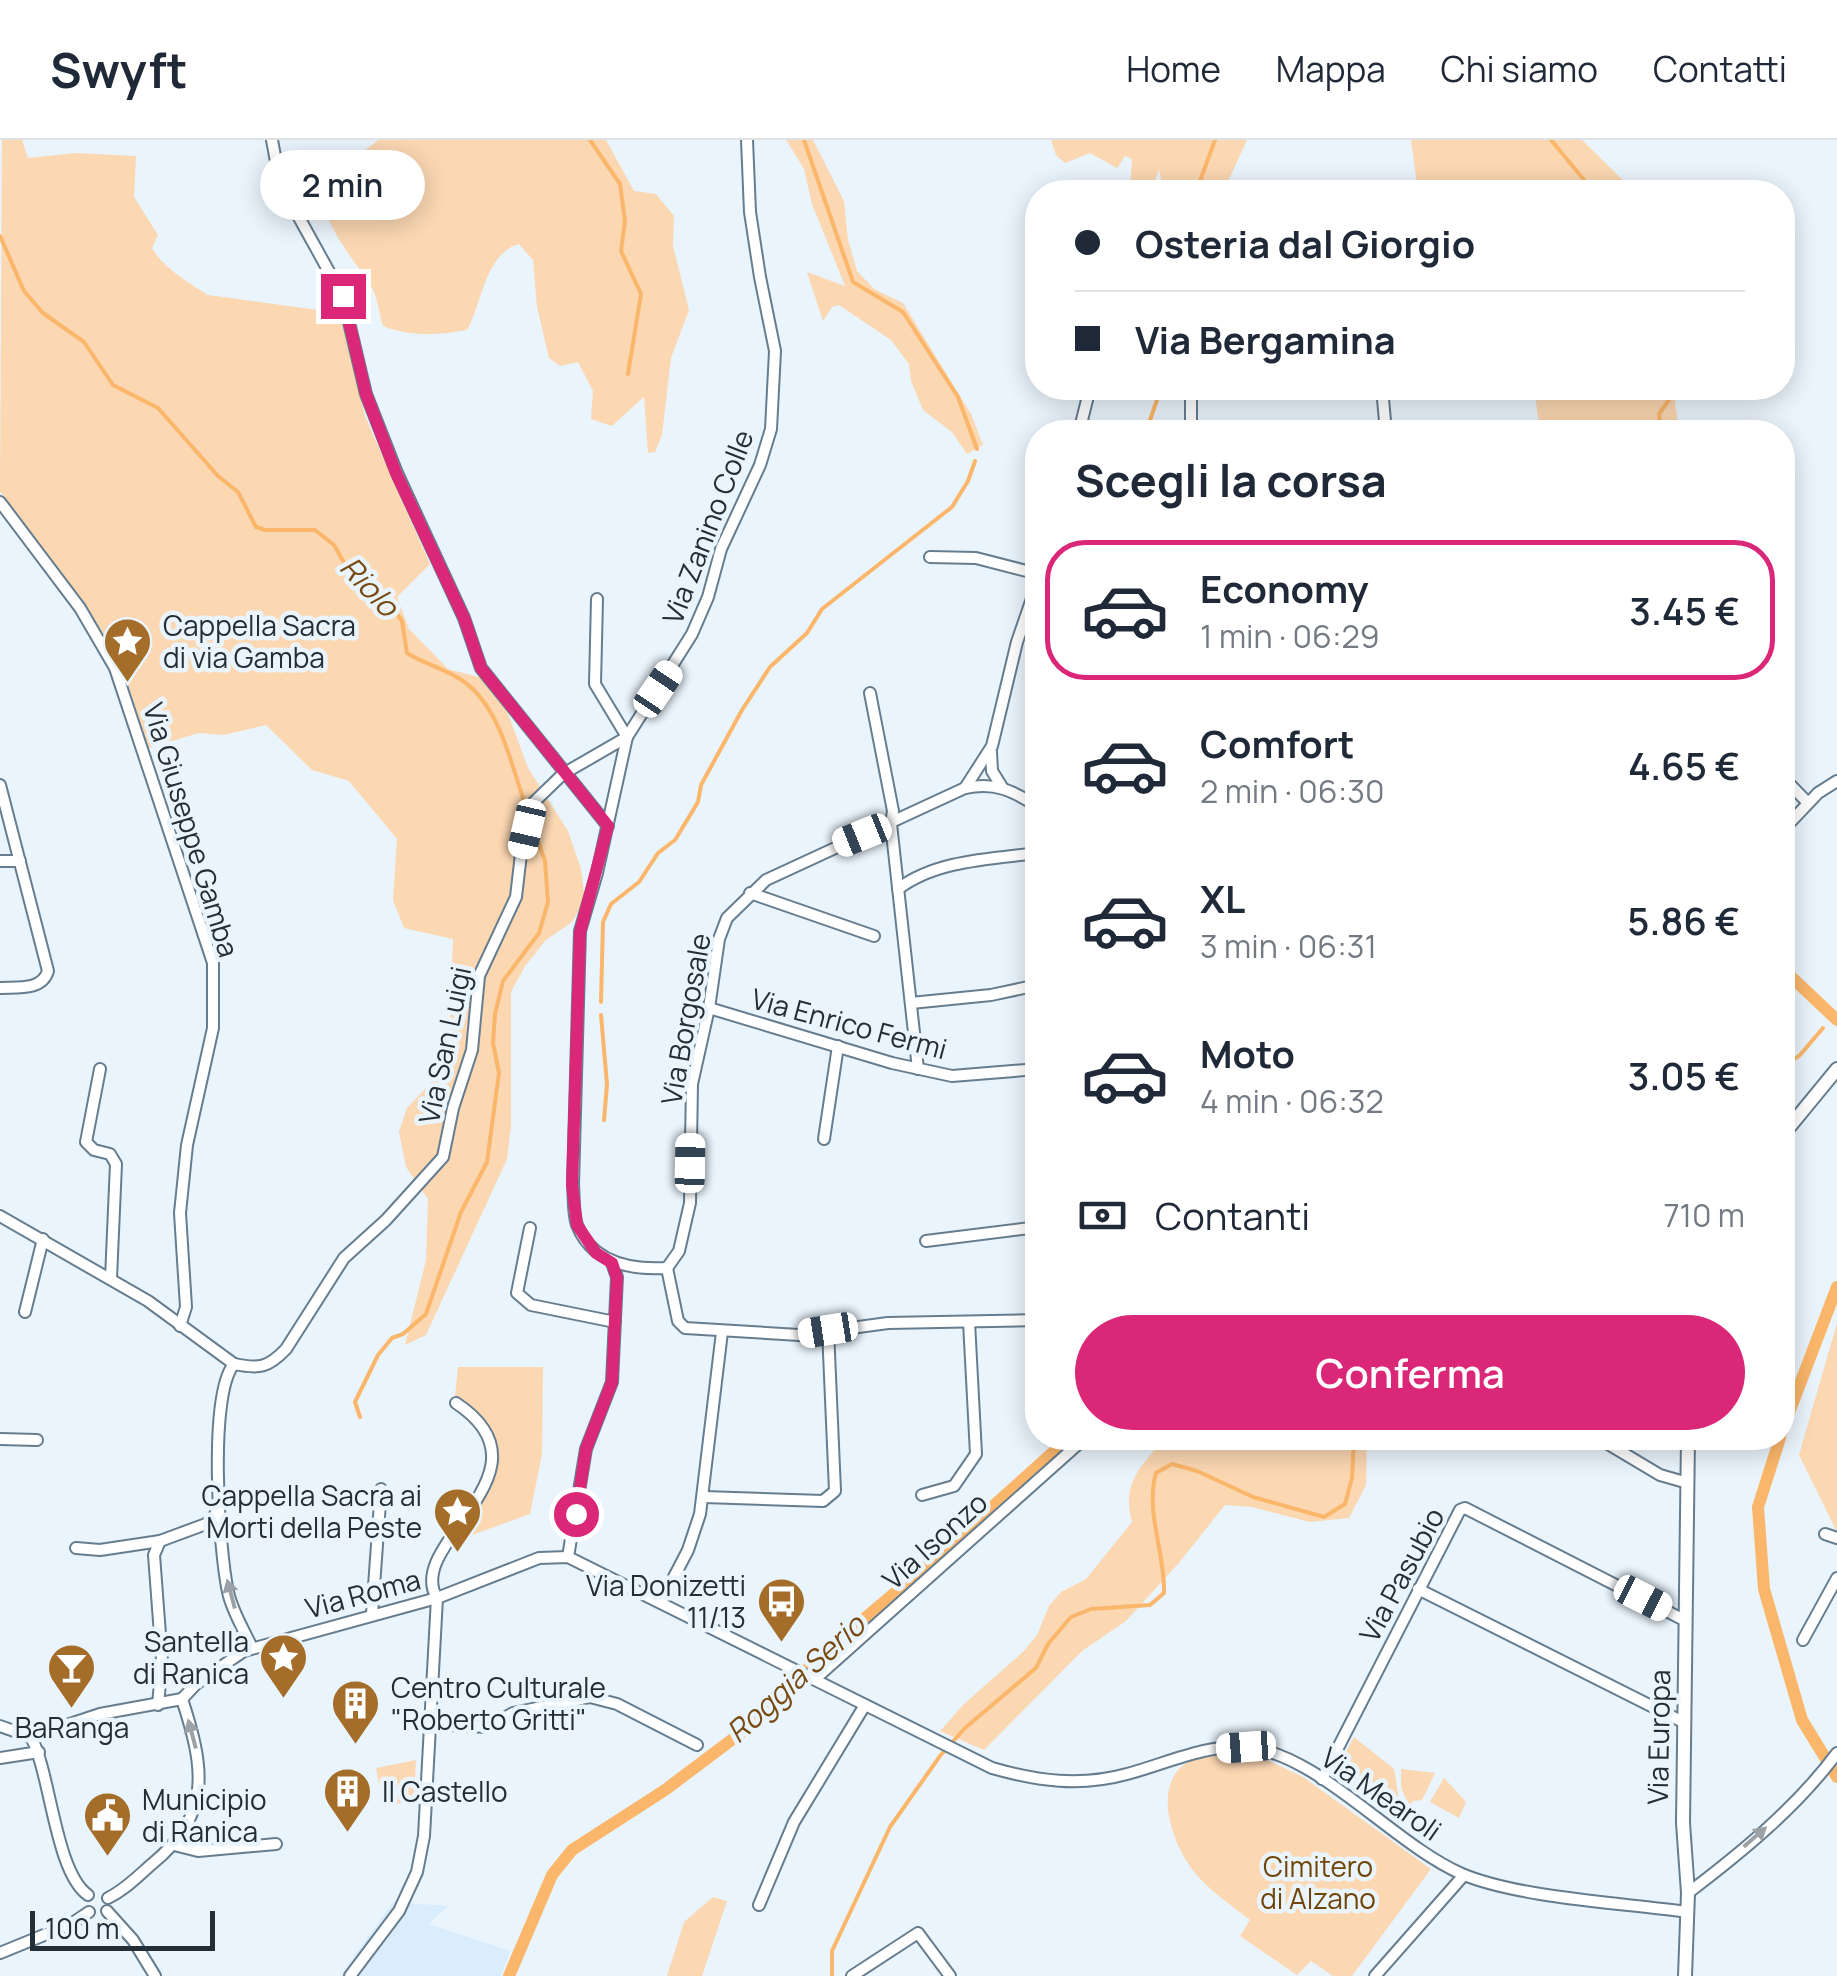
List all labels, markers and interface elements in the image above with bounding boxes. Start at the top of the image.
text: Swyft [50,37,188,102]
text: Home [1126,45,1221,93]
text: Mappa [1276,45,1386,93]
text: Chi siamo [1441,45,1598,93]
text: Contatti [1653,45,1787,93]
callout: 2 min [260,151,426,221]
text: 2 min [302,163,383,207]
text: Osteria dal Giorgio [1135,217,1475,269]
route end [321,274,366,319]
text: Via Bergamina [1135,313,1396,365]
street label: Via Zanino Colle [653,424,761,629]
text: Scegli la corsa [1075,449,1387,511]
water label: Riolo [332,547,410,627]
text: Economy [1200,562,1369,614]
icon: car [1080,565,1170,655]
text: 3.45 € [1629,584,1740,636]
place label: Cappella Sacra di via Gamba [163,606,356,676]
text: 1 min · 06:29 [1200,614,1380,658]
place icon: Cappella Sacra di via Gamba [102,616,154,684]
car [629,656,687,722]
street label: Via Giuseppe Gamba [135,698,249,961]
text: Comfort [1200,717,1354,769]
icon: car [1080,720,1170,810]
text: 4.65 € [1628,739,1740,791]
text: 2 min · 06:30 [1200,769,1384,813]
car [506,796,548,862]
car [829,810,895,860]
text: XL [1200,872,1245,924]
icon: car [1080,875,1170,965]
text: 5.86 € [1627,894,1740,946]
text: 3 min · 06:31 [1200,924,1377,968]
street label: Via Borgosale [651,930,719,1108]
street label: Via San Luigi [409,963,479,1127]
street label: Via Enrico Fermi [747,979,951,1067]
text: Moto [1200,1027,1295,1079]
icon: car [1080,1030,1170,1120]
text: 3.05 € [1628,1049,1740,1101]
text: 4 min · 06:32 [1200,1079,1384,1123]
car [674,1133,706,1193]
icon: cash [1075,1188,1130,1243]
text: Contanti [1155,1189,1310,1241]
text: 710 m [1663,1193,1745,1237]
car [796,1310,860,1350]
button: Conferma [1075,1315,1745,1430]
place label: Cappella Sacra ai Morti della Peste [202,1476,422,1546]
street label: Via Isonzo [874,1483,995,1597]
place icon: Cappella Sacra ai Morti della Peste [431,1486,483,1554]
route start [554,1492,599,1537]
street label: Via Pasubio [1350,1501,1452,1648]
street label: Via Roma [301,1559,424,1627]
place label: Via Donizetti 11/13 [586,1566,746,1636]
car [1609,1571,1677,1625]
bus stop icon: Via Donizetti 11/13 [755,1576,807,1644]
one-way arrow [222,1578,238,1609]
water label: Roggia Serio [717,1603,875,1751]
place label: Santella di Ranica [133,1622,249,1692]
place icon: Santella di Ranica [258,1632,310,1700]
bar icon: BaRanga [46,1642,98,1710]
place label: Centro Culturale "Roberto Gritti" [391,1668,606,1738]
street label: Via Europa [1638,1669,1678,1805]
building icon: Centro Culturale "Roberto Gritti" [330,1678,382,1746]
place label: BaRanga [15,1708,129,1746]
one-way arrow [184,1719,200,1750]
car [1215,1730,1277,1764]
street label: Via Mearoli [1314,1738,1449,1849]
building icon: Il Castello [321,1766,373,1834]
place label: Il Castello [382,1772,508,1810]
place label: Municipio di Ranica [142,1780,267,1850]
public building icon: Municipio di Ranica [81,1790,133,1858]
one-way arrow [1743,1827,1768,1848]
park label: Cimitero di Alzano [1260,1847,1376,1917]
scale bar [30,1906,215,1950]
text: 100 m [45,1909,119,1947]

